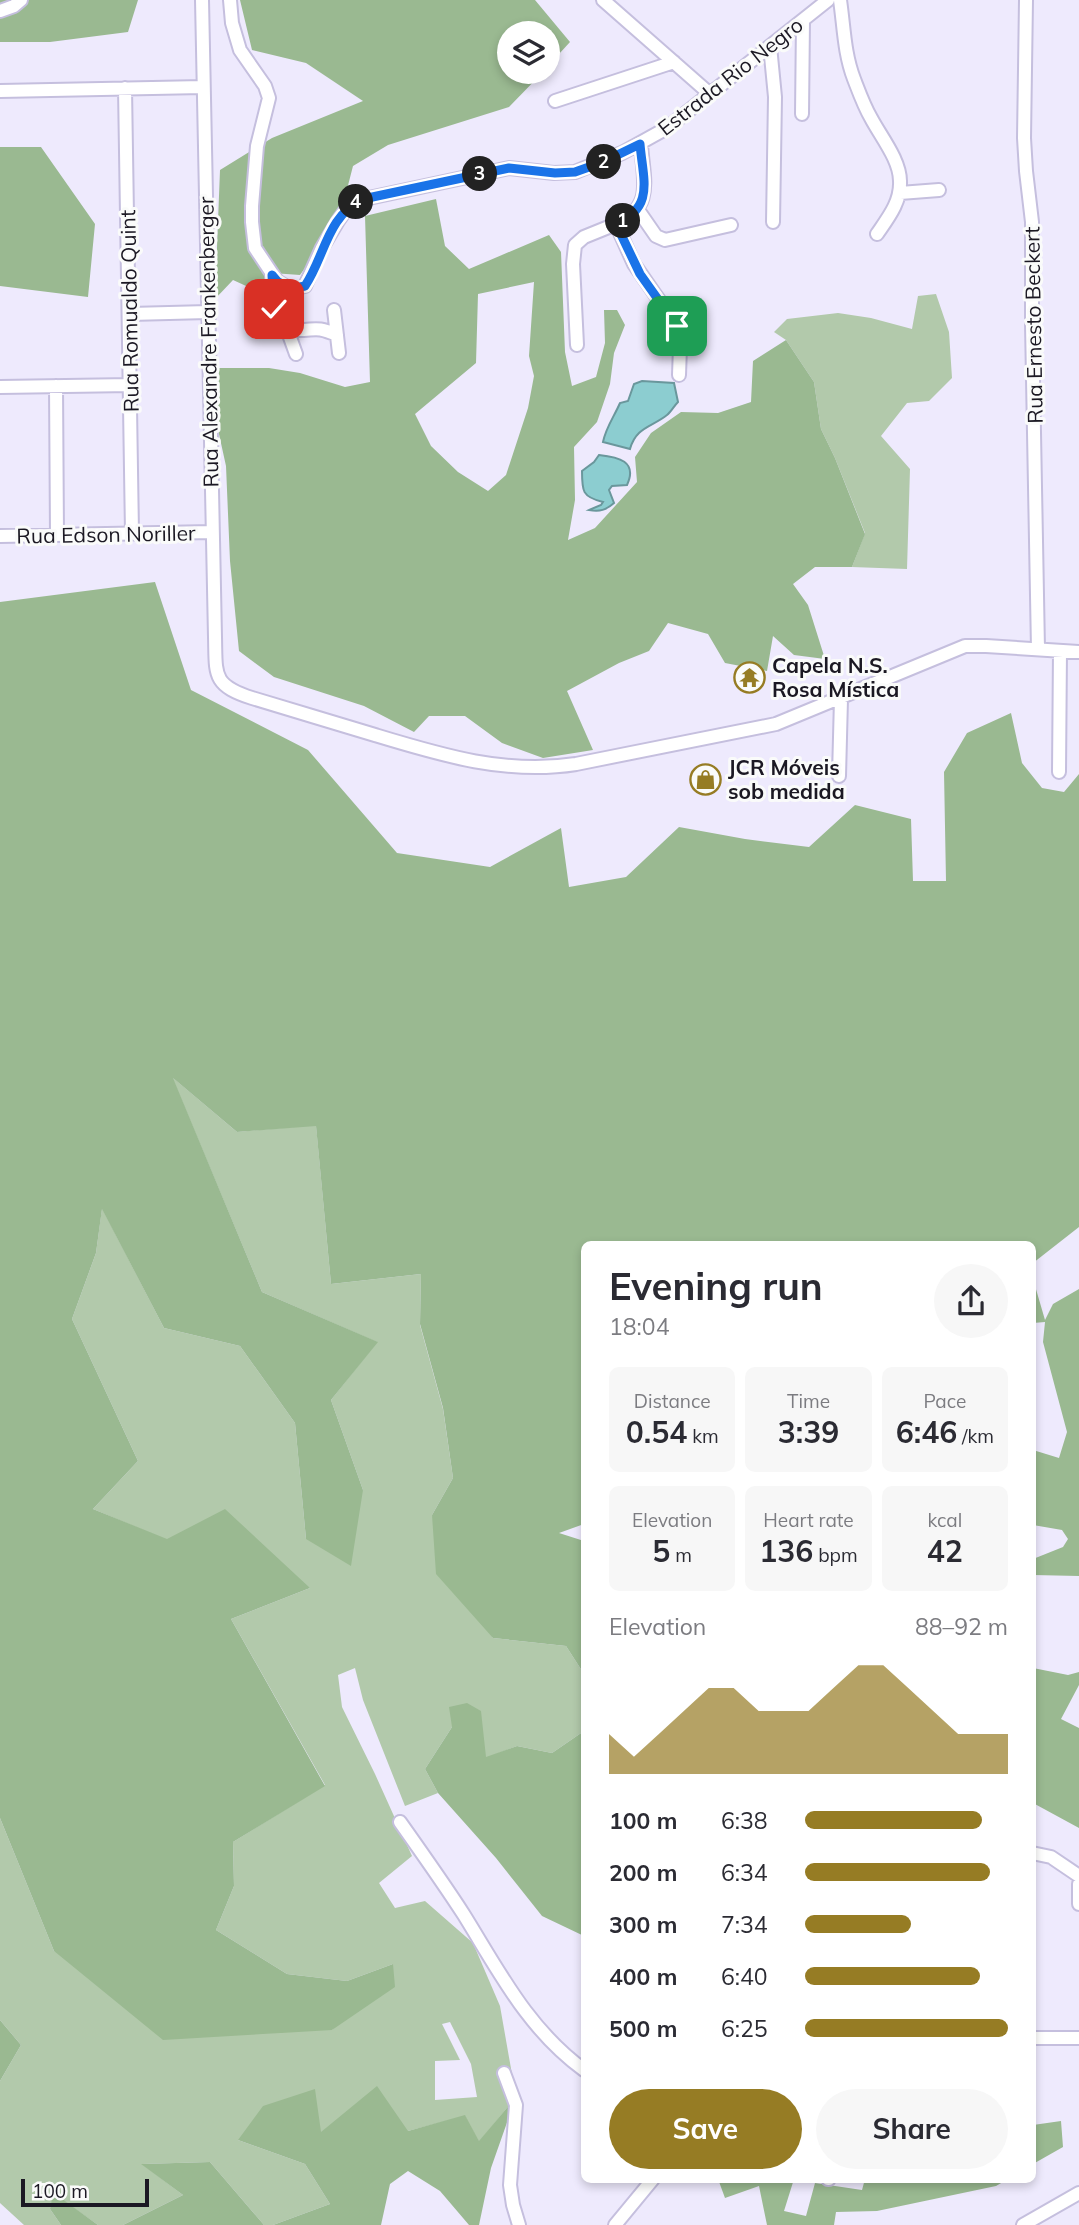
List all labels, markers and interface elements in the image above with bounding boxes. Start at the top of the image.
street label: Estrada Rio Negro [652,11,808,141]
map controls [497,21,560,84]
button: layers [497,21,560,84]
pin: 2 [586,144,622,180]
text: 2 [598,149,609,173]
pin: 3 [462,156,498,192]
text: 3 [474,161,485,185]
pin: 4 [338,184,374,220]
text: 4 [350,189,361,213]
street label: Rua Alexandre Frankenberger [192,196,224,488]
pin: 1 [606,204,640,238]
text: 1 [617,208,628,232]
street label: Rua Romualdo Quint [114,210,144,412]
street label: Rua Ernesto Beckert [1018,226,1048,424]
pin [244,279,304,339]
icon: check [255,290,293,328]
pin [647,296,707,356]
icon: arrive [658,307,696,345]
street label: Rua Edson Noriller [16,519,196,549]
place label: Capela N.S. Rosa Mística [772,652,899,702]
temple icon: Capela N.S. Rosa Mística [732,660,766,694]
place label: JCR Móveis sob medida [728,754,845,804]
shop icon: JCR Móveis sob medida [688,762,722,796]
text: Evening run [609,1262,823,1310]
button: share [934,1264,1008,1338]
text: 18:04 [609,1312,669,1341]
text: Distance [634,1389,711,1413]
text: Time [787,1389,830,1413]
text: Pace [923,1389,966,1413]
text: 0.54 [626,1413,687,1451]
text: 3:39 [778,1413,839,1451]
text: 6:46 [896,1413,957,1451]
text: km [687,1424,719,1448]
text: /km [957,1424,994,1448]
text: Elevation [632,1508,712,1532]
text: Heart rate [763,1508,854,1532]
text: kcal [927,1508,962,1532]
text: 5 [652,1532,670,1570]
text: 136 [759,1532,813,1570]
text: 42 [927,1532,963,1570]
text: m [670,1543,692,1567]
text: bpm [813,1543,858,1567]
text: Elevation [609,1612,706,1641]
text: 88–92 m [915,1612,1008,1641]
text: 100 m [609,1806,677,1835]
text: 6:38 [721,1806,768,1835]
text: 200 m [609,1858,677,1887]
text: 6:34 [721,1858,768,1887]
text: 300 m [609,1910,677,1939]
text: 7:34 [721,1910,768,1939]
text: 400 m [609,1962,677,1991]
text: 6:40 [721,1962,768,1991]
text: 500 m [609,2014,677,2043]
text: 6:25 [721,2014,768,2043]
button: Save [609,2089,802,2169]
button: Share [816,2089,1008,2169]
scale bar [21,2176,149,2208]
text: 100 m [32,2179,88,2203]

